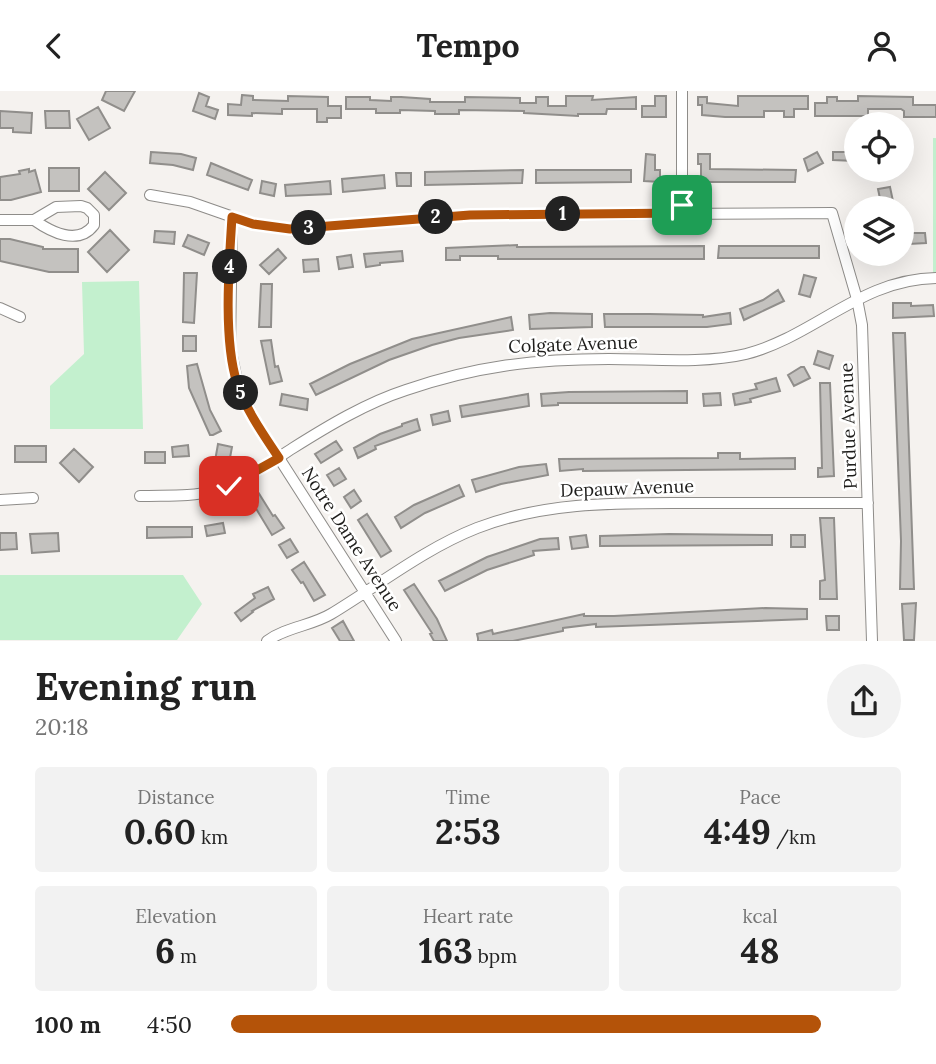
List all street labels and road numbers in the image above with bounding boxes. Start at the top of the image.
street label: Colgate Avenue [508,330,638,358]
street label: Purdue Avenue [834,362,862,490]
street label: Notre Dame Avenue [297,463,407,616]
street label: Depauw Avenue [560,474,695,502]

